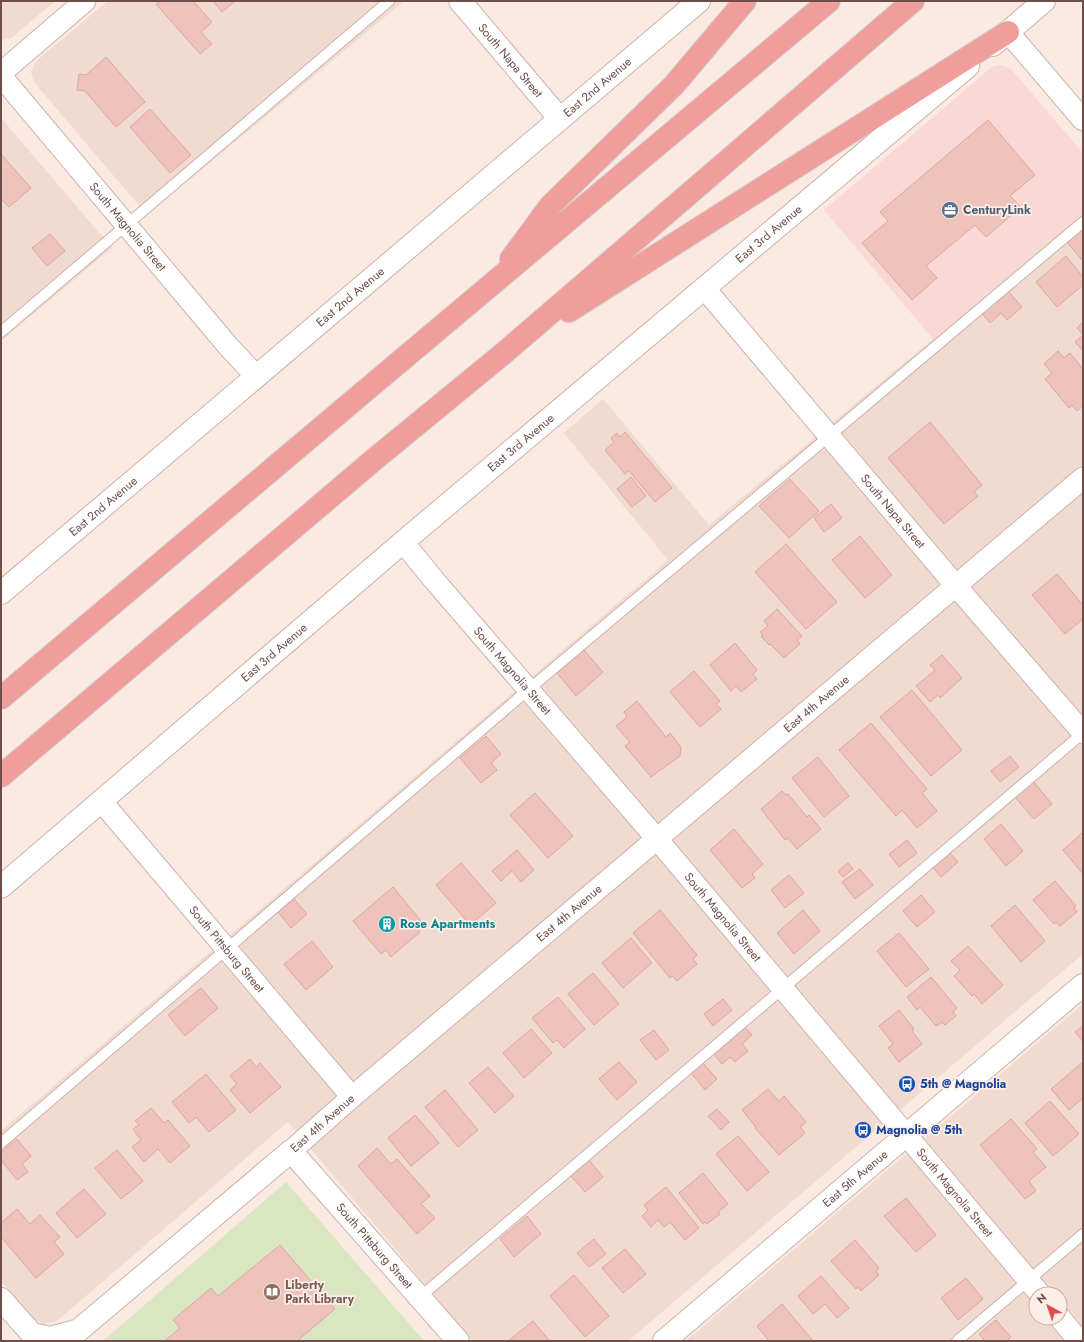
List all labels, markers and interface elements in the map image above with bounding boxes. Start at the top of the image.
street label: South Napa Street [474,19,547,102]
street label: East 2nd Avenue [559,53,636,121]
street label: South Magnolia Street [85,178,171,275]
street label: East 3rd Avenue [731,200,806,267]
office icon: CenturyLink [940,200,960,220]
place label: CenturyLink [963,201,1031,219]
street label: East 2nd Avenue [312,262,388,331]
street label: East 3rd Avenue [484,409,558,476]
street label: South Napa Street [856,470,930,552]
street label: East 2nd Avenue [65,472,141,541]
street label: East 3rd Avenue [237,619,311,686]
street label: South Magnolia Street [469,623,556,719]
street label: East 4th Avenue [780,671,853,737]
street label: South Magnolia Street [680,869,766,966]
street label: East 4th Avenue [532,880,606,946]
street label: South Pittsburg Street [185,902,269,997]
building icon: Rose Apartments [377,914,397,934]
place label: Rose Apartments [400,915,496,933]
bus stop icon: 5th @ Magnolia [897,1074,917,1094]
place label: 5th @ Magnolia [920,1075,1006,1093]
street label: East 4th Avenue [286,1090,359,1157]
bus stop icon: Magnolia @ 5th [853,1120,873,1140]
place label: Magnolia @ 5th [876,1121,962,1139]
street label: South Magnolia Street [912,1144,997,1241]
street label: East 5th Avenue [819,1145,892,1211]
street label: South Pittsburg Street [332,1199,417,1293]
place label: Liberty Park Library [285,1276,355,1308]
library icon: Liberty Park Library [262,1282,282,1302]
north arrow [1028,1286,1068,1326]
text: N [1033,1289,1050,1307]

